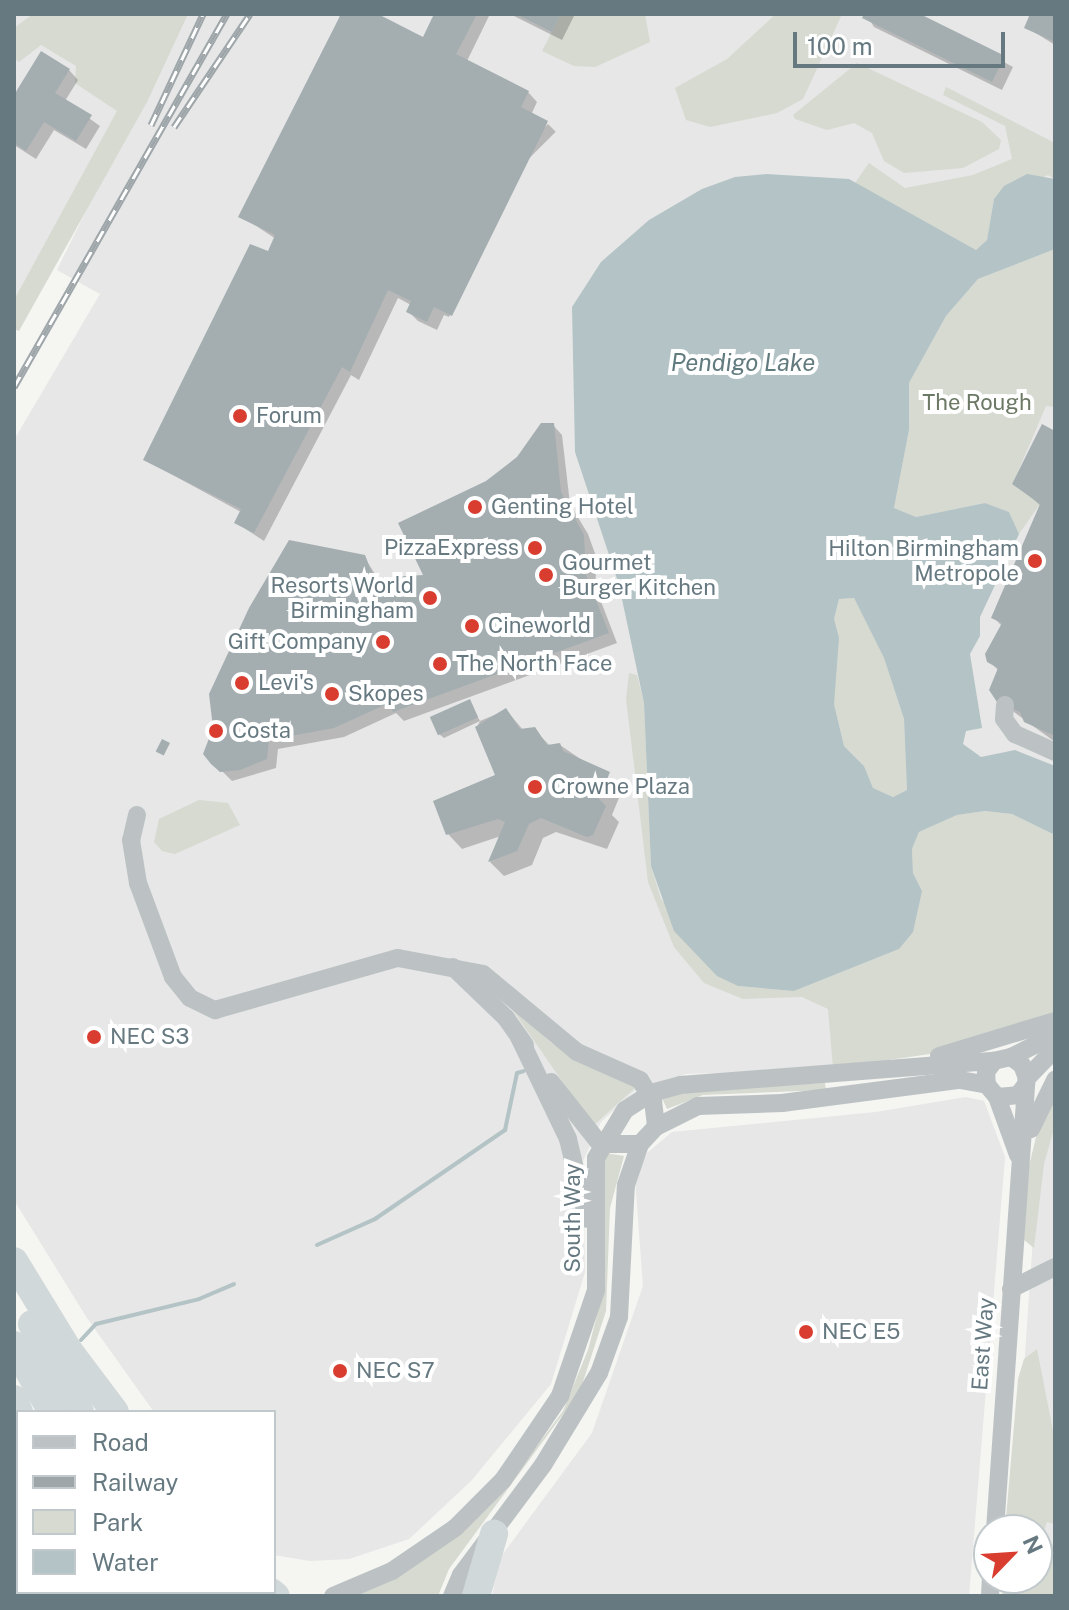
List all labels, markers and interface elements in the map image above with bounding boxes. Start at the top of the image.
scale bar [797,16,1009,66]
text: 100 m [807,32,873,60]
water label: Pendigo Lake [671,349,815,377]
park label: The Rough [922,390,1032,416]
place label: Forum [256,403,322,429]
marker: Forum [231,407,249,425]
place label: Genting Hotel [491,494,634,520]
marker: Genting Hotel [466,498,484,516]
place label: PizzaExpress [384,535,519,561]
place label: Hilton Birmingham Metropole [828,535,1019,586]
marker: PizzaExpress [526,539,544,557]
place label: Gourmet Burger Kitchen [562,549,716,600]
marker: Hilton Birmingham Metropole [1026,552,1044,570]
marker: Gourmet Burger Kitchen [537,566,555,584]
place label: Resorts World Birmingham [270,572,414,624]
marker: Resorts World Birmingham [421,589,439,607]
place label: Cineworld [488,613,591,639]
marker: Cineworld [463,617,481,635]
place label: Gift Company [228,629,367,655]
marker: Gift Company [374,633,392,651]
place label: The North Face [456,651,613,677]
marker: The North Face [431,655,449,673]
place label: Levi's [258,670,314,696]
marker: Levi's [233,674,251,692]
place label: Skopes [348,681,424,707]
marker: Skopes [323,685,341,703]
place label: Costa [232,718,291,744]
marker: Costa [207,722,225,740]
place label: Crowne Plaza [551,774,690,800]
marker: Crowne Plaza [526,778,544,796]
place label: NEC S3 [110,1024,189,1050]
marker: NEC S3 [85,1028,103,1046]
street label: South Way [560,1163,586,1273]
street label: East Way [967,1296,999,1392]
place label: NEC E5 [822,1319,900,1345]
marker: NEC E5 [797,1323,815,1341]
place label: NEC S7 [356,1358,435,1384]
marker: NEC S7 [331,1362,349,1380]
legend [16,1410,276,1594]
text: Road [92,1428,149,1456]
text: Railway [92,1468,178,1496]
text: Park [92,1508,143,1536]
north arrow [973,1514,1053,1594]
text: N [1018,1531,1048,1558]
text: Water [92,1548,159,1576]

